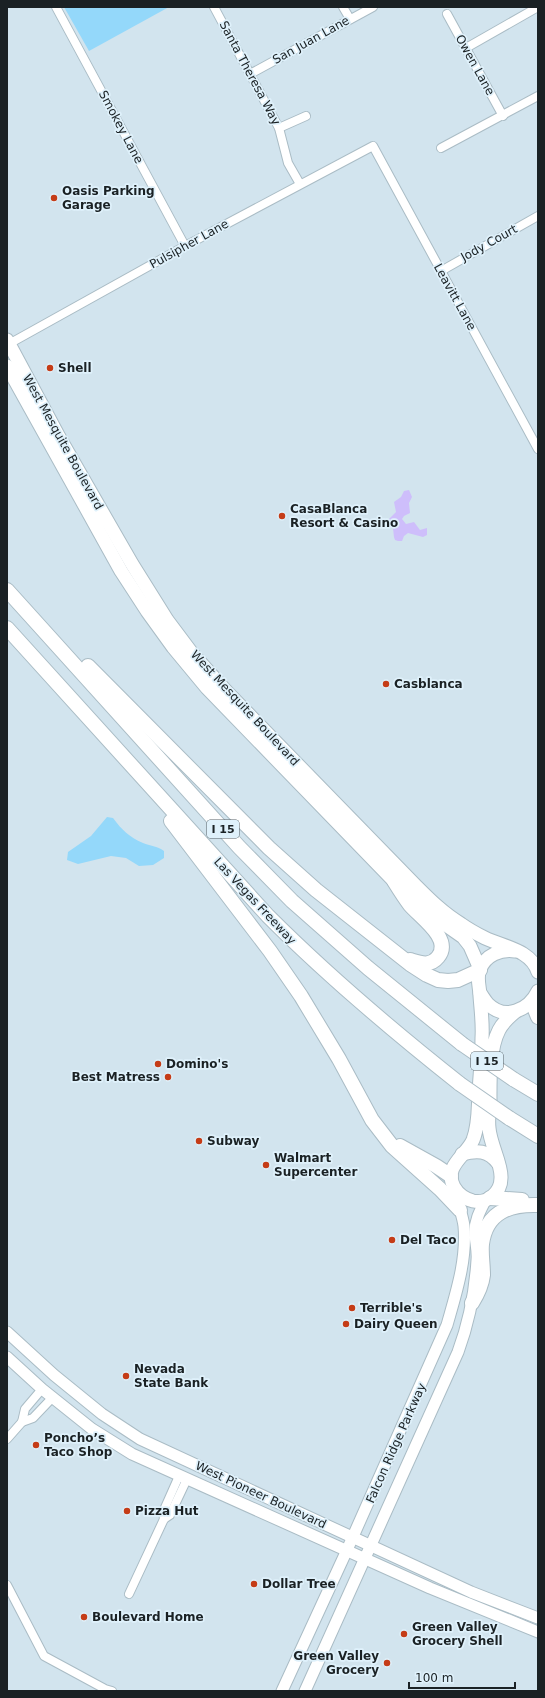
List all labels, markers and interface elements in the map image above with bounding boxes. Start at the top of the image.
street label: San Juan Lane [270,13,352,67]
street label: Santa Theresa Way [217,19,283,127]
street label: Owen Lane [453,32,497,98]
street label: Smokey Lane [96,88,146,166]
place label: Oasis Parking Garage [62,184,155,212]
marker: Oasis Parking Garage [49,193,59,203]
street label: Pulsipher Lane [147,217,231,271]
street label: Jody Court [457,222,520,265]
street label: Leavitt Lane [431,261,479,333]
place label: Shell [58,361,92,375]
marker: Shell [45,363,55,373]
street label: West Mesquite Boulevard [20,372,106,512]
place label: CasaBlanca Resort & Casino [290,502,398,530]
marker: CasaBlanca Resort & Casino [277,511,287,521]
street label: West Mesquite Boulevard [188,647,302,769]
place label: Casblanca [394,677,463,691]
marker: Casblanca [381,679,391,689]
road number: I 15 [207,820,239,838]
street label: Las Vegas Freeway [211,855,299,947]
road number: I 15 [471,1052,503,1070]
place label: Domino's [166,1057,228,1071]
marker: Domino's [153,1059,163,1069]
place label: Best Matress [72,1070,160,1084]
marker: Best Matress [163,1072,173,1082]
place label: Subway [207,1134,260,1148]
marker: Subway [194,1136,204,1146]
place label: Walmart Supercenter [274,1151,358,1179]
marker: Walmart Supercenter [261,1160,271,1170]
place label: Del Taco [400,1233,456,1247]
marker: Del Taco [387,1235,397,1245]
place label: Terrible's [360,1301,422,1315]
marker: Terrible's [347,1303,357,1313]
place label: Dairy Queen [354,1317,438,1331]
marker: Dairy Queen [341,1319,351,1329]
place label: Nevada State Bank [134,1362,209,1390]
marker: Nevada State Bank [121,1371,131,1381]
street label: Falcon Ridge Parkway [363,1381,429,1505]
place label: Poncho’s Taco Shop [44,1431,113,1459]
marker: Poncho’s Taco Shop [31,1440,41,1450]
street label: West Pioneer Boulevard [193,1458,329,1532]
place label: Pizza Hut [135,1504,199,1518]
marker: Pizza Hut [122,1506,132,1516]
place label: Dollar Tree [262,1577,336,1591]
marker: Dollar Tree [249,1579,259,1589]
place label: Boulevard Home [92,1610,204,1624]
marker: Boulevard Home [79,1612,89,1622]
place label: Green Valley Grocery Shell [412,1620,503,1648]
marker: Green Valley Grocery Shell [399,1629,409,1639]
place label: Green Valley Grocery [293,1649,379,1677]
marker: Green Valley Grocery [382,1658,392,1668]
scale bar [409,1664,515,1690]
text: 100 m [415,1671,453,1685]

